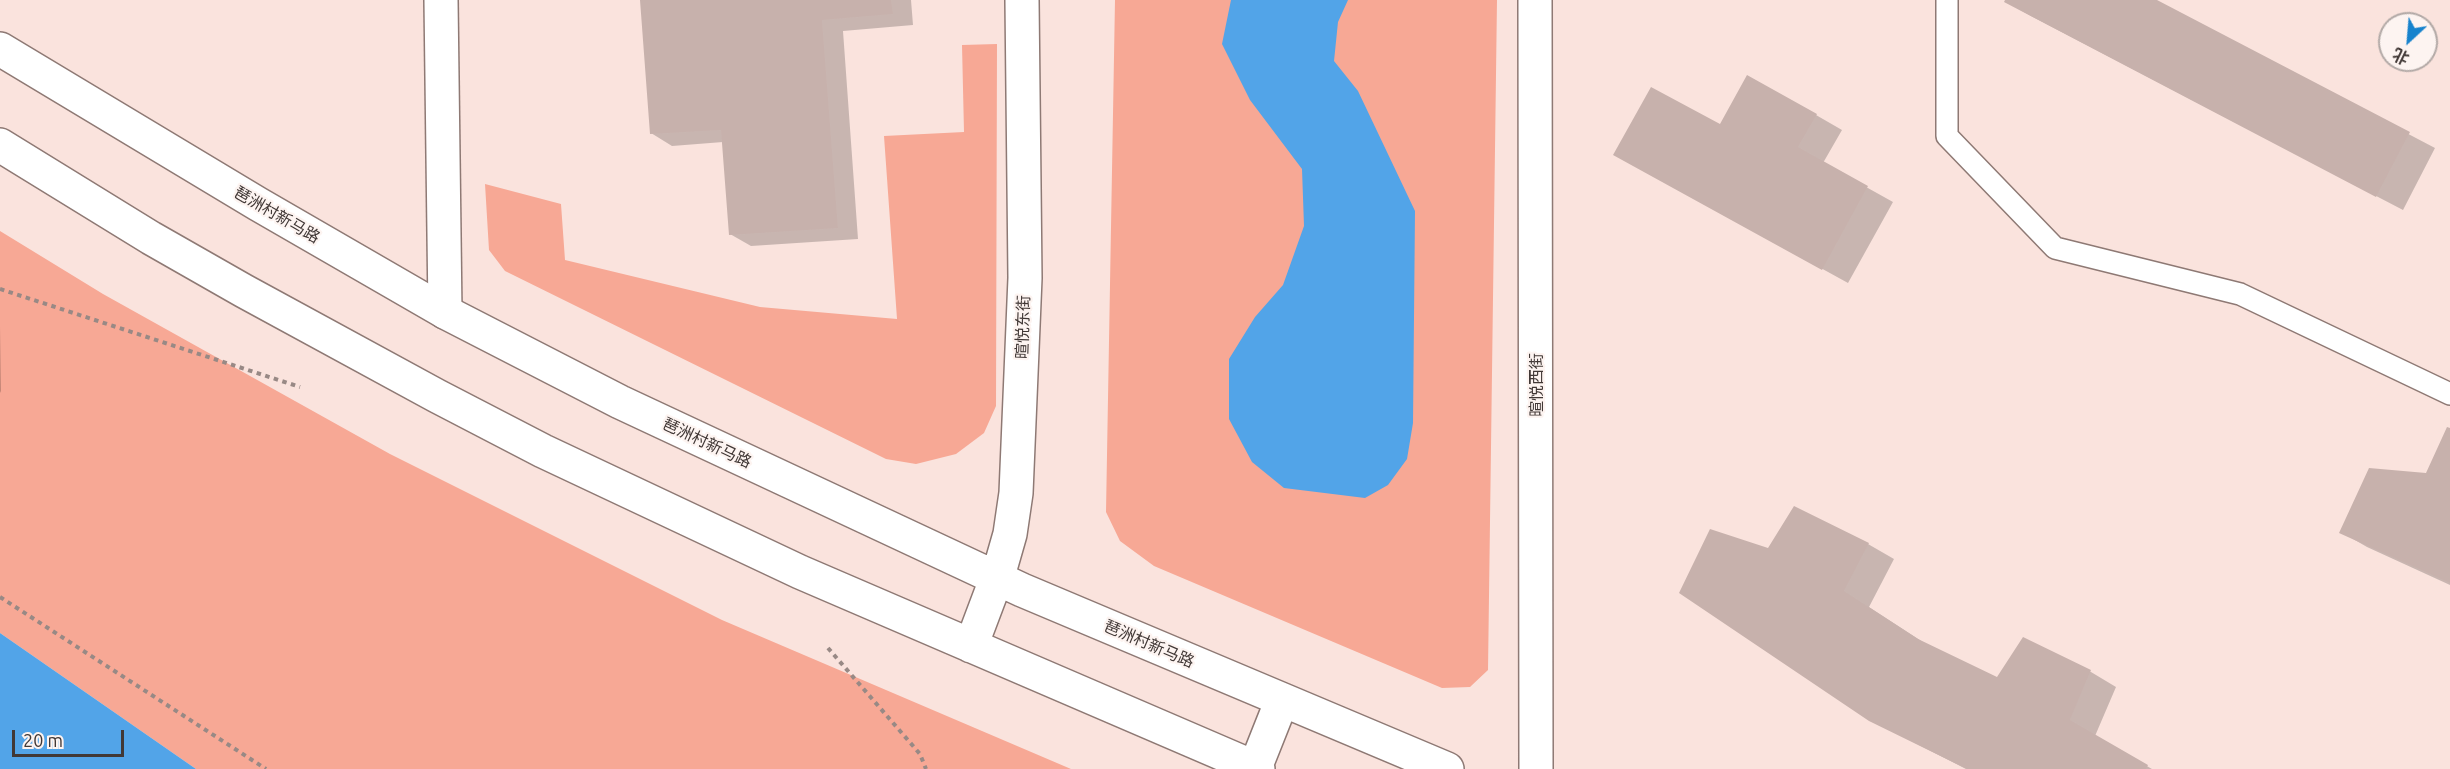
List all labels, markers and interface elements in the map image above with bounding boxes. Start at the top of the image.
north arrow [2378,12,2438,72]
text: 北 [2390,45,2412,68]
street label: 琶洲村新马路 [231,183,323,247]
street label: 暄悦东街 [1012,295,1034,359]
street label: 暄悦西街 [1527,353,1547,417]
street label: 琶洲村新马路 [659,414,755,472]
street label: 琶洲村新马路 [1101,616,1197,672]
scale bar [15,718,128,756]
text: 20 m [23,730,63,750]

